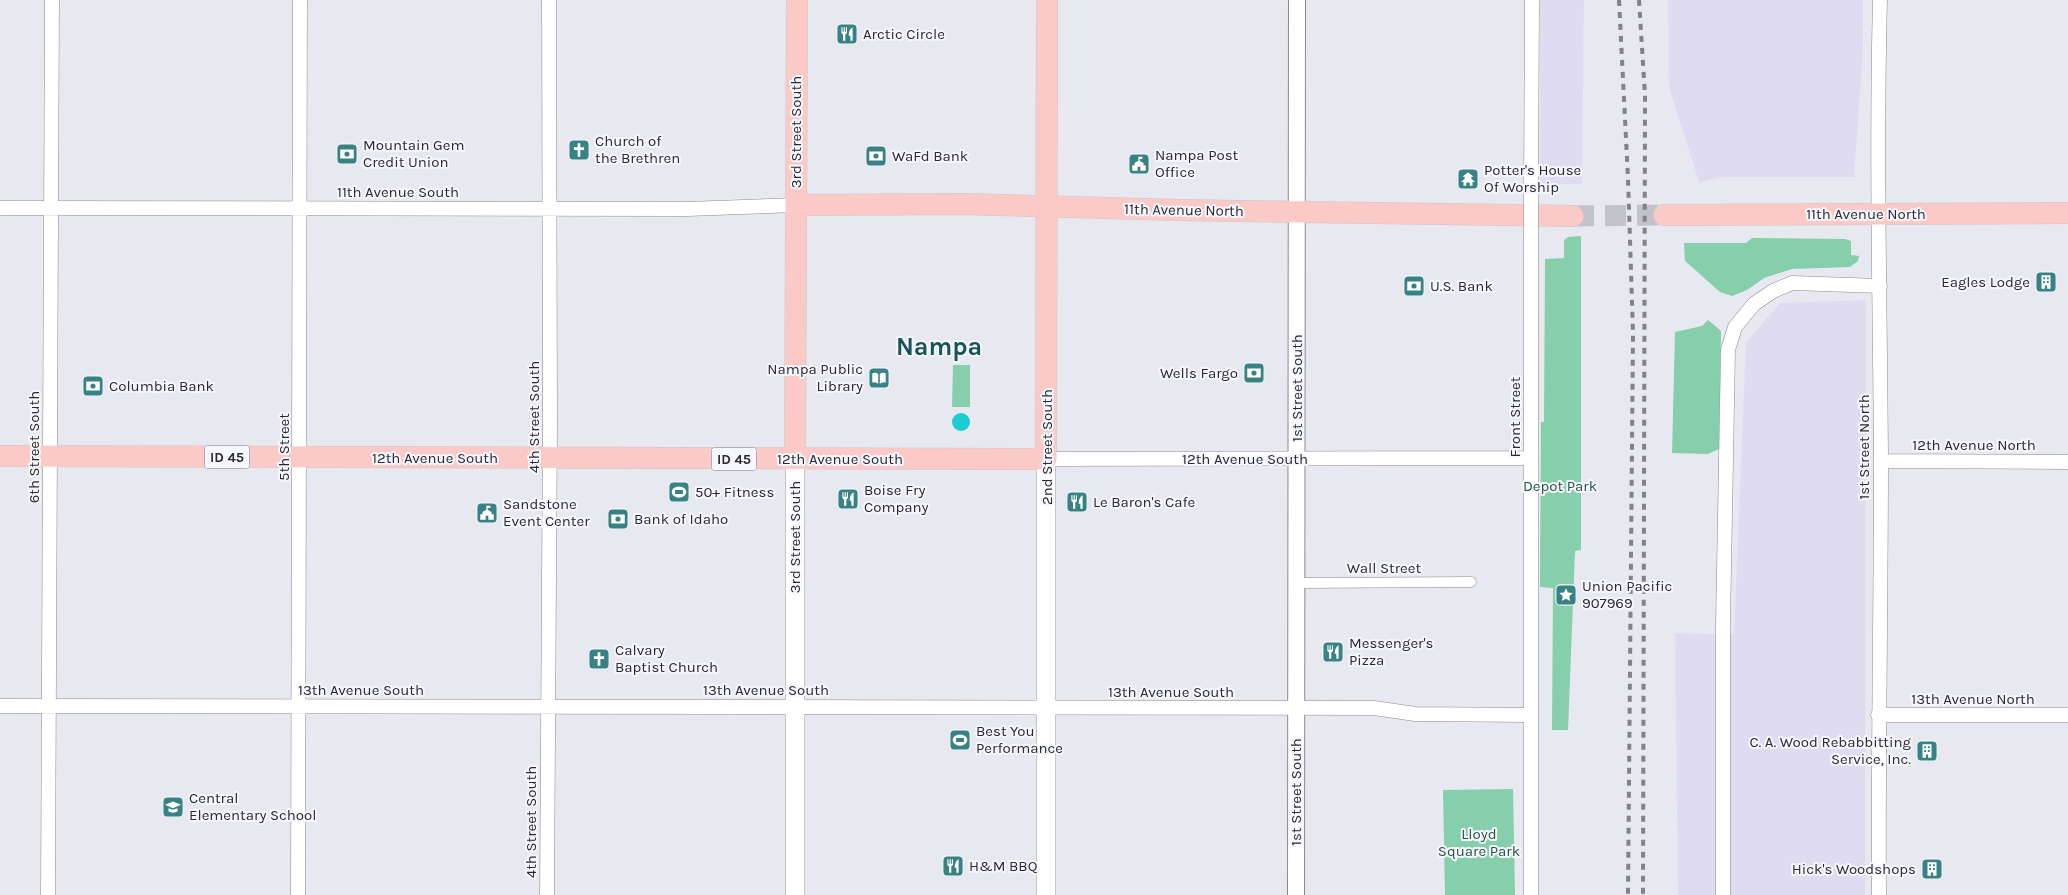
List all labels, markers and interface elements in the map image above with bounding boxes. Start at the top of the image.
restaurant icon: Arctic Circle [835,22,859,46]
place label: Arctic Circle [863,25,945,43]
street label: 3rd Street South [787,76,805,188]
place label: Church of the Brethren [595,132,680,167]
place label: Mountain Gem Credit Union [363,136,464,171]
church icon: Church of the Brethren [567,138,591,162]
bank icon: Mountain Gem Credit Union [335,142,359,166]
bank icon: WaFd Bank [864,144,888,168]
place label: Nampa Post Office [1155,146,1239,181]
place label: WaFd Bank [892,147,968,165]
public building icon: Nampa Post Office [1127,152,1151,176]
place label: Potter's House Of Worship [1484,161,1581,196]
temple icon: Potter's House Of Worship [1456,167,1480,191]
street label: 11th Avenue South [337,183,459,201]
street label: 11th Avenue North [1124,200,1244,220]
street label: 11th Avenue North [1806,205,1926,223]
building icon: Eagles Lodge [2034,270,2058,294]
place label: Eagles Lodge [1941,273,2030,291]
bank icon: U.S. Bank [1402,274,1426,298]
place label: U.S. Bank [1430,277,1493,295]
district label: Nampa [896,332,982,361]
street label: 1st Street South [1288,334,1306,442]
place label: Nampa Public Library [767,360,863,395]
street label: 4th Street South [525,361,543,473]
bank icon: Wells Fargo [1242,361,1266,385]
place label: Wells Fargo [1160,364,1238,382]
library icon: Nampa Public Library [867,366,891,390]
bank icon: Columbia Bank [81,374,105,398]
street label: Front Street [1506,376,1524,457]
place label: Columbia Bank [109,377,214,395]
street label: 2nd Street South [1038,389,1056,505]
street label: 6th Street South [25,391,43,503]
street label: 1st Street North [1855,394,1873,500]
street label: 5th Street [275,413,293,481]
street label: 12th Avenue North [1912,436,2036,454]
road number: ID 45 [204,446,250,468]
road number: ID 45 [712,448,756,470]
street label: 12th Avenue South [372,449,498,467]
street label: 12th Avenue South [777,450,903,468]
street label: 12th Avenue South [1182,450,1308,468]
park label: Depot Park [1523,477,1597,495]
sports icon: 50+ Fitness [667,480,691,504]
street label: 3rd Street South [786,481,804,593]
place label: Boise Fry Company [864,481,929,516]
place label: 50+ Fitness [695,483,774,501]
restaurant icon: Boise Fry Company [836,487,860,511]
restaurant icon: Le Baron's Cafe [1065,490,1089,514]
place label: Le Baron's Cafe [1093,493,1195,511]
place label: Sandstone Event Center [503,495,590,530]
public building icon: Sandstone Event Center [475,501,499,525]
bank icon: Bank of Idaho [606,507,630,531]
place label: Bank of Idaho [634,510,728,528]
street label: Wall Street [1347,559,1422,577]
place label: Union Pacific 907969 [1582,577,1672,612]
place icon: Union Pacific 907969 [1554,583,1578,607]
place label: Messenger's Pizza [1349,634,1433,669]
restaurant icon: Messenger's Pizza [1321,640,1345,664]
place label: Calvary Baptist Church [615,641,718,676]
church icon: Calvary Baptist Church [587,647,611,671]
street label: 13th Avenue South [298,681,424,699]
street label: 13th Avenue South [703,681,829,699]
street label: 13th Avenue South [1108,683,1234,701]
street label: 13th Avenue North [1911,690,2035,708]
place label: Best You Performance [976,722,1063,757]
sports icon: Best You Performance [948,728,972,752]
place label: C. A. Wood Rebabbitting Service, Inc. [1749,733,1912,768]
street label: 1st Street South [1287,738,1305,846]
building icon: C. A. Wood Rebabbitting Service, Inc. [1915,739,1939,763]
street label: 4th Street South [522,766,540,878]
place label: Central Elementary School [189,789,316,824]
school or university icon: Central Elementary School [161,795,185,819]
park label: Lloyd Square Park [1438,825,1520,860]
restaurant icon: H&M BBQ [941,854,965,878]
place label: H&M BBQ [969,857,1037,875]
building icon: Hick's Woodshops [1920,857,1944,881]
place label: Hick's Woodshops [1792,860,1916,878]

